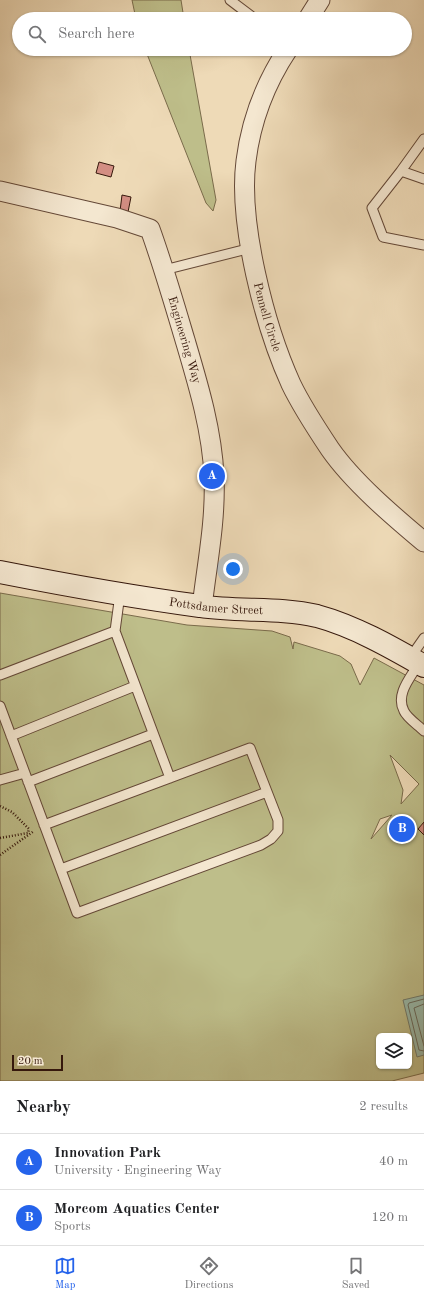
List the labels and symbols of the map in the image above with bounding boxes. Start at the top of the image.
street label: Pennell Circle [251,281,283,354]
street label: Engineering Way [165,295,202,386]
pin: A [199,461,225,491]
your location [223,559,243,579]
street label: Pottsdamer Street [168,597,263,617]
pin: B [389,814,415,844]
scale bar [12,1053,63,1072]

